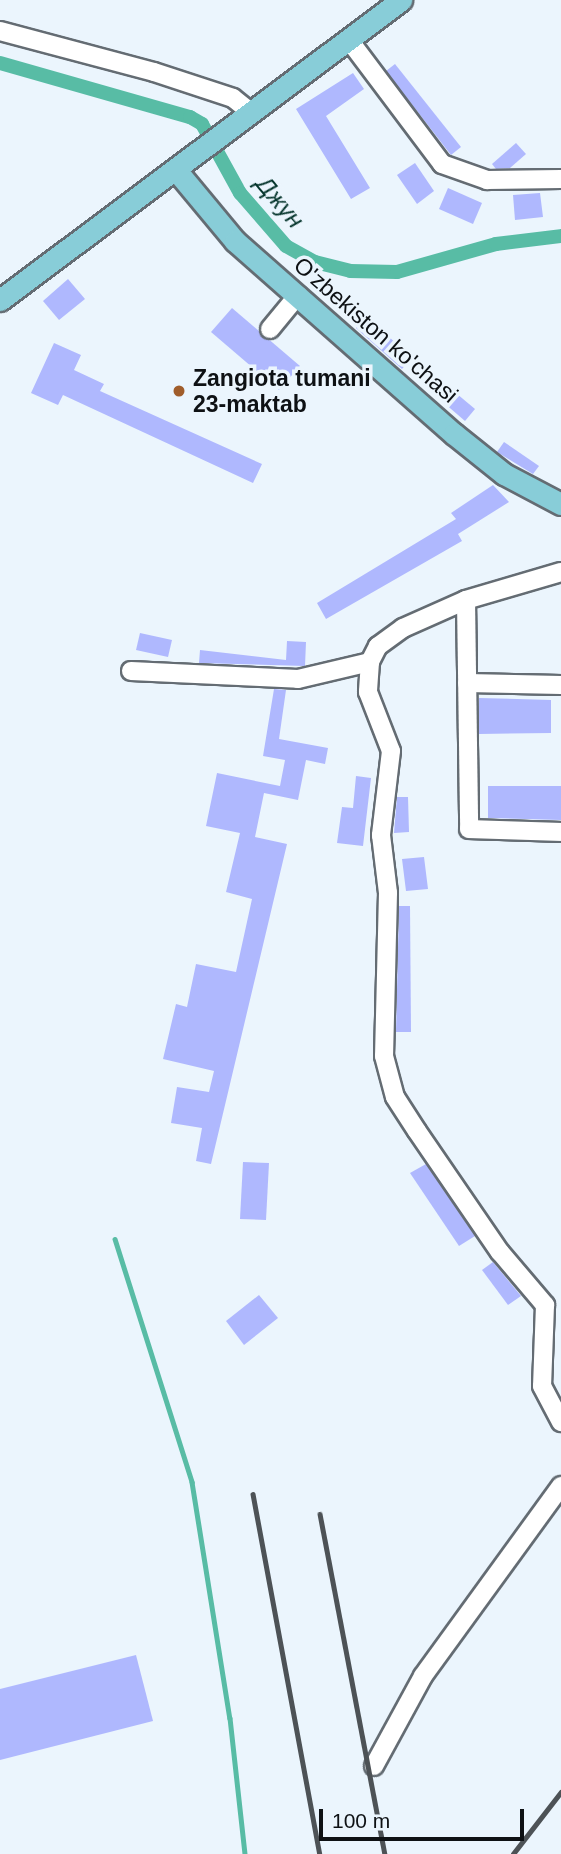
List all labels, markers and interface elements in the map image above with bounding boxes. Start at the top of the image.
water label: Джун [250,170,310,234]
street label: O'zbekiston ko'chasi [288,251,464,409]
place label: Zangiota tumani 23-maktab [193,364,371,418]
marker: Zangiota tumani 23-maktab [171,383,187,399]
scale bar [323,1794,528,1838]
text: 100 m [332,1809,390,1832]

